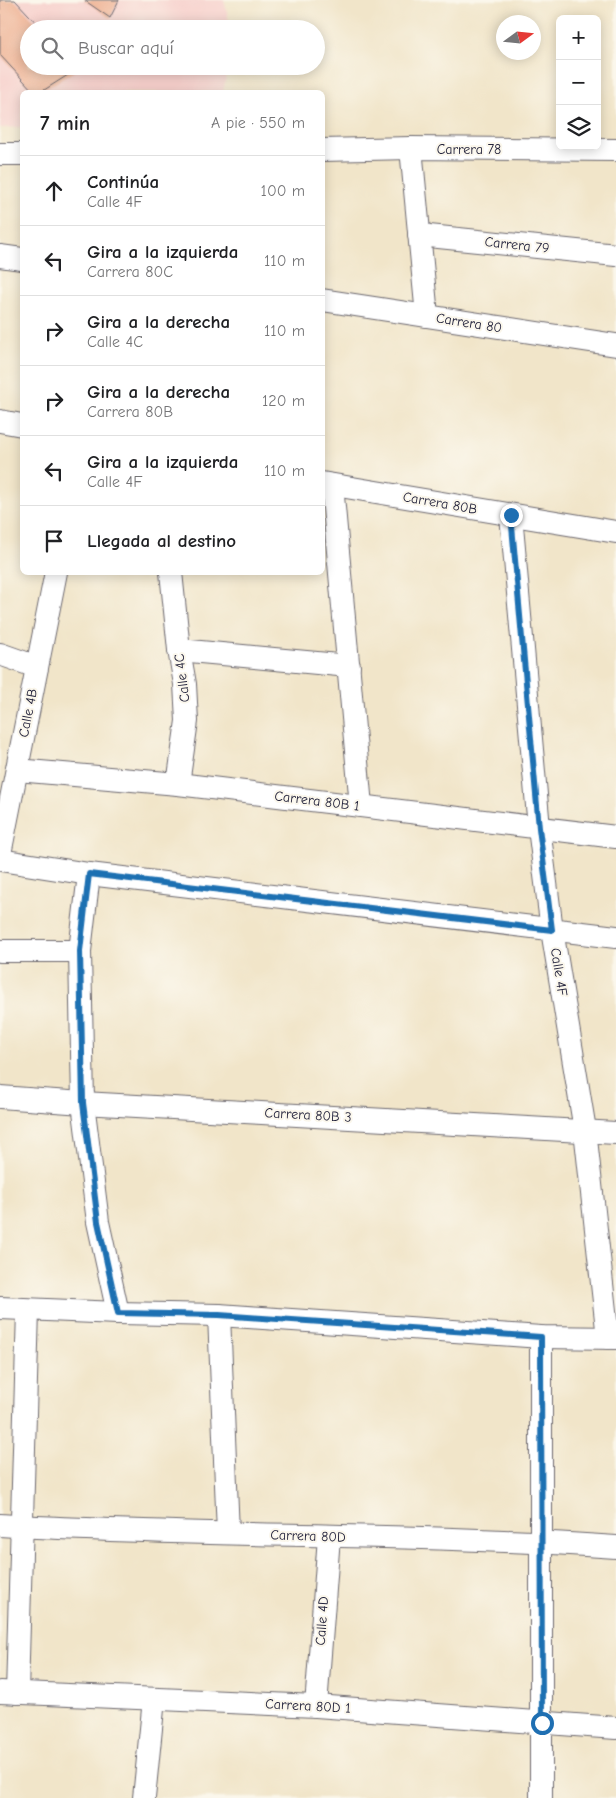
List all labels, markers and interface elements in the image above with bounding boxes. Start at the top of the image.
north arrow [496,15,541,60]
map controls [556,15,601,150]
button: + [556,15,601,60]
search box [20,20,325,75]
icon: search [38,34,66,62]
text: Buscar aquí [78,37,174,59]
button: − [556,60,601,105]
button: layers [556,105,601,150]
text: 7 min [40,111,90,135]
text: A pie · 550 m [211,114,305,132]
street label: Carrera 78 [437,141,501,158]
text: Continúa [87,171,159,193]
icon: ahead [40,177,68,205]
text: 100 m [261,182,305,200]
text: Calle 4F [87,193,142,211]
street label: Carrera 79 [484,233,550,257]
text: Gira a la izquierda [87,241,238,263]
icon: left [40,247,68,275]
text: 110 m [264,252,305,270]
text: Carrera 80C [87,263,173,281]
street label: Carrera 80 [435,309,503,337]
text: Gira a la derecha [87,311,230,333]
icon: right [40,317,68,345]
text: 110 m [264,322,305,340]
text: Calle 4C [87,333,143,351]
text: Gira a la derecha [87,381,230,403]
icon: right [40,387,68,415]
text: 120 m [262,392,305,410]
text: Carrera 80B [87,403,173,421]
text: Gira a la izquierda [87,451,238,473]
icon: left [40,457,68,485]
text: 110 m [264,462,305,480]
text: Calle 4F [87,473,142,491]
street label: Carrera 80B [401,488,479,518]
route end [500,504,523,527]
icon: arrive [40,527,68,555]
text: Llegada al destino [87,530,236,552]
street label: Calle 4C [171,652,193,703]
street label: Calle 4B [15,687,41,739]
street label: Carrera 80B 1 [274,787,360,815]
street label: Calle 4F [547,947,571,997]
street label: Carrera 80B 3 [264,1104,352,1126]
street label: Carrera 80D [270,1526,346,1546]
street label: Calle 4D [312,1596,332,1646]
street label: Carrera 80D 1 [265,1695,351,1717]
route start [531,1712,554,1735]

